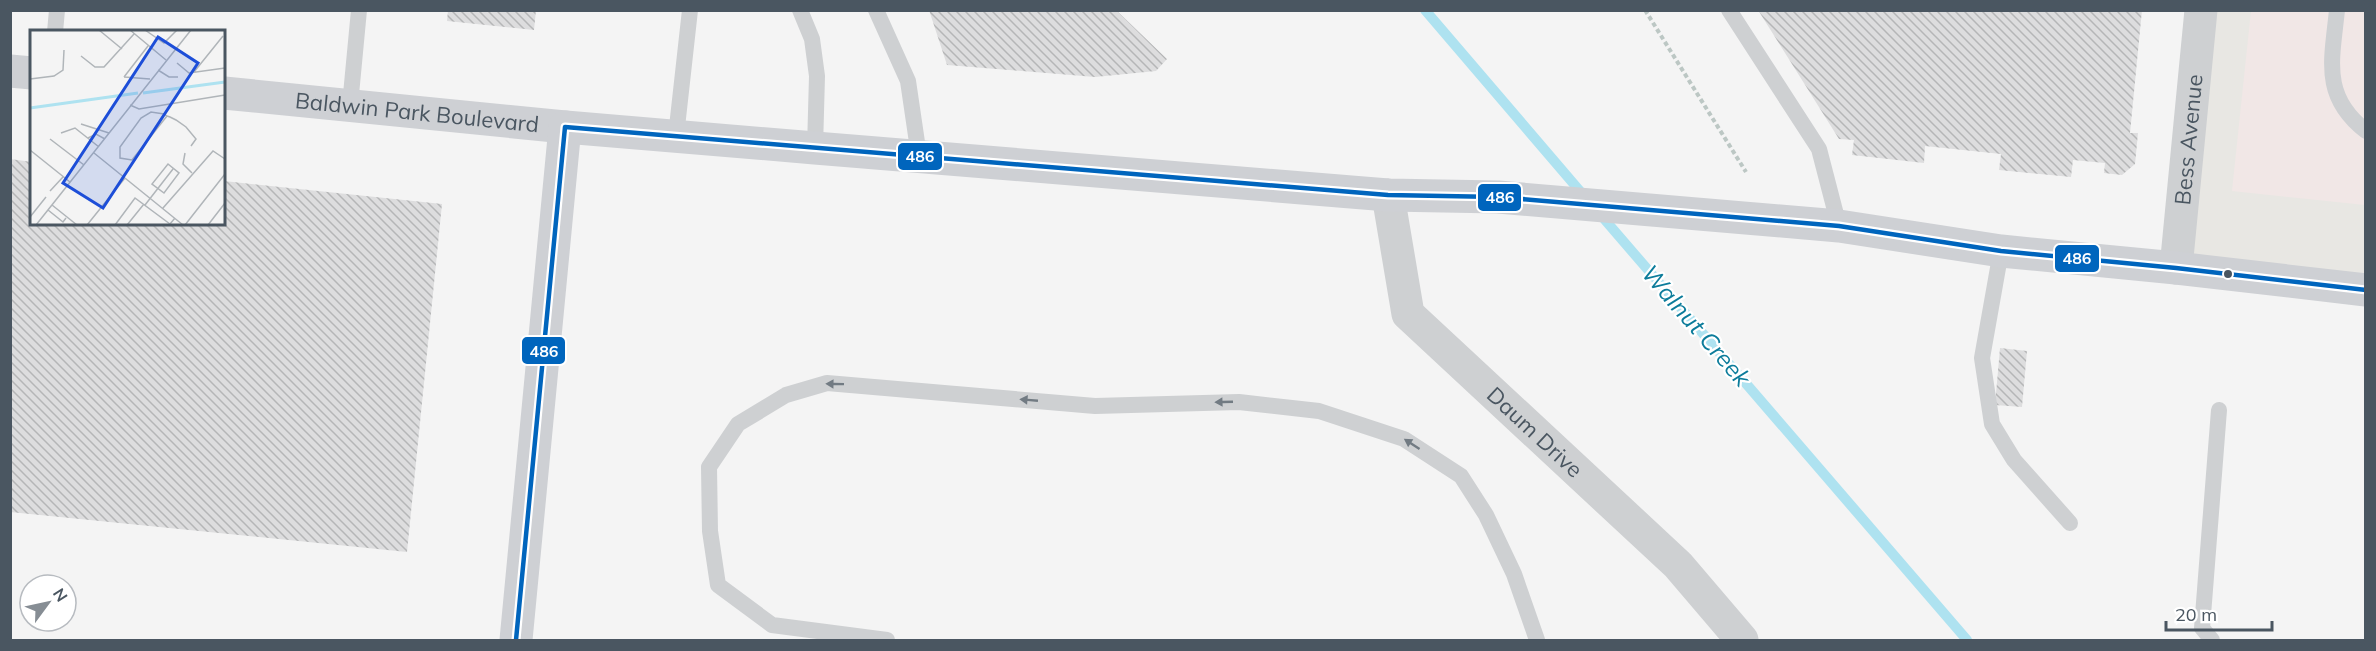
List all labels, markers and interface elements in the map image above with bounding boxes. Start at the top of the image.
inset map [30,30,225,225]
street label: Bess Avenue [2168,73,2209,206]
street label: Baldwin Park Boulevard [294,86,540,138]
line badge: 486 [897,142,943,171]
text: 486 [906,146,935,166]
line badge: 486 [1477,183,1522,212]
text: 486 [1486,187,1515,207]
line badge: 486 [2054,244,2100,273]
text: 486 [2063,248,2092,268]
water label: Walnut Creek [1636,258,1758,393]
unlabelled marker [2222,268,2234,280]
line badge: 486 [521,336,566,365]
text: 486 [530,341,559,361]
one-way arrow [825,380,844,389]
street label: Daum Drive [1481,381,1589,483]
one-way arrow [1019,395,1038,405]
one-way arrow [1214,398,1233,407]
one-way arrow [1404,439,1420,450]
north arrow [18,573,78,633]
text: N [49,584,72,605]
scale bar [2166,594,2272,632]
text: 20 m [2175,603,2217,626]

